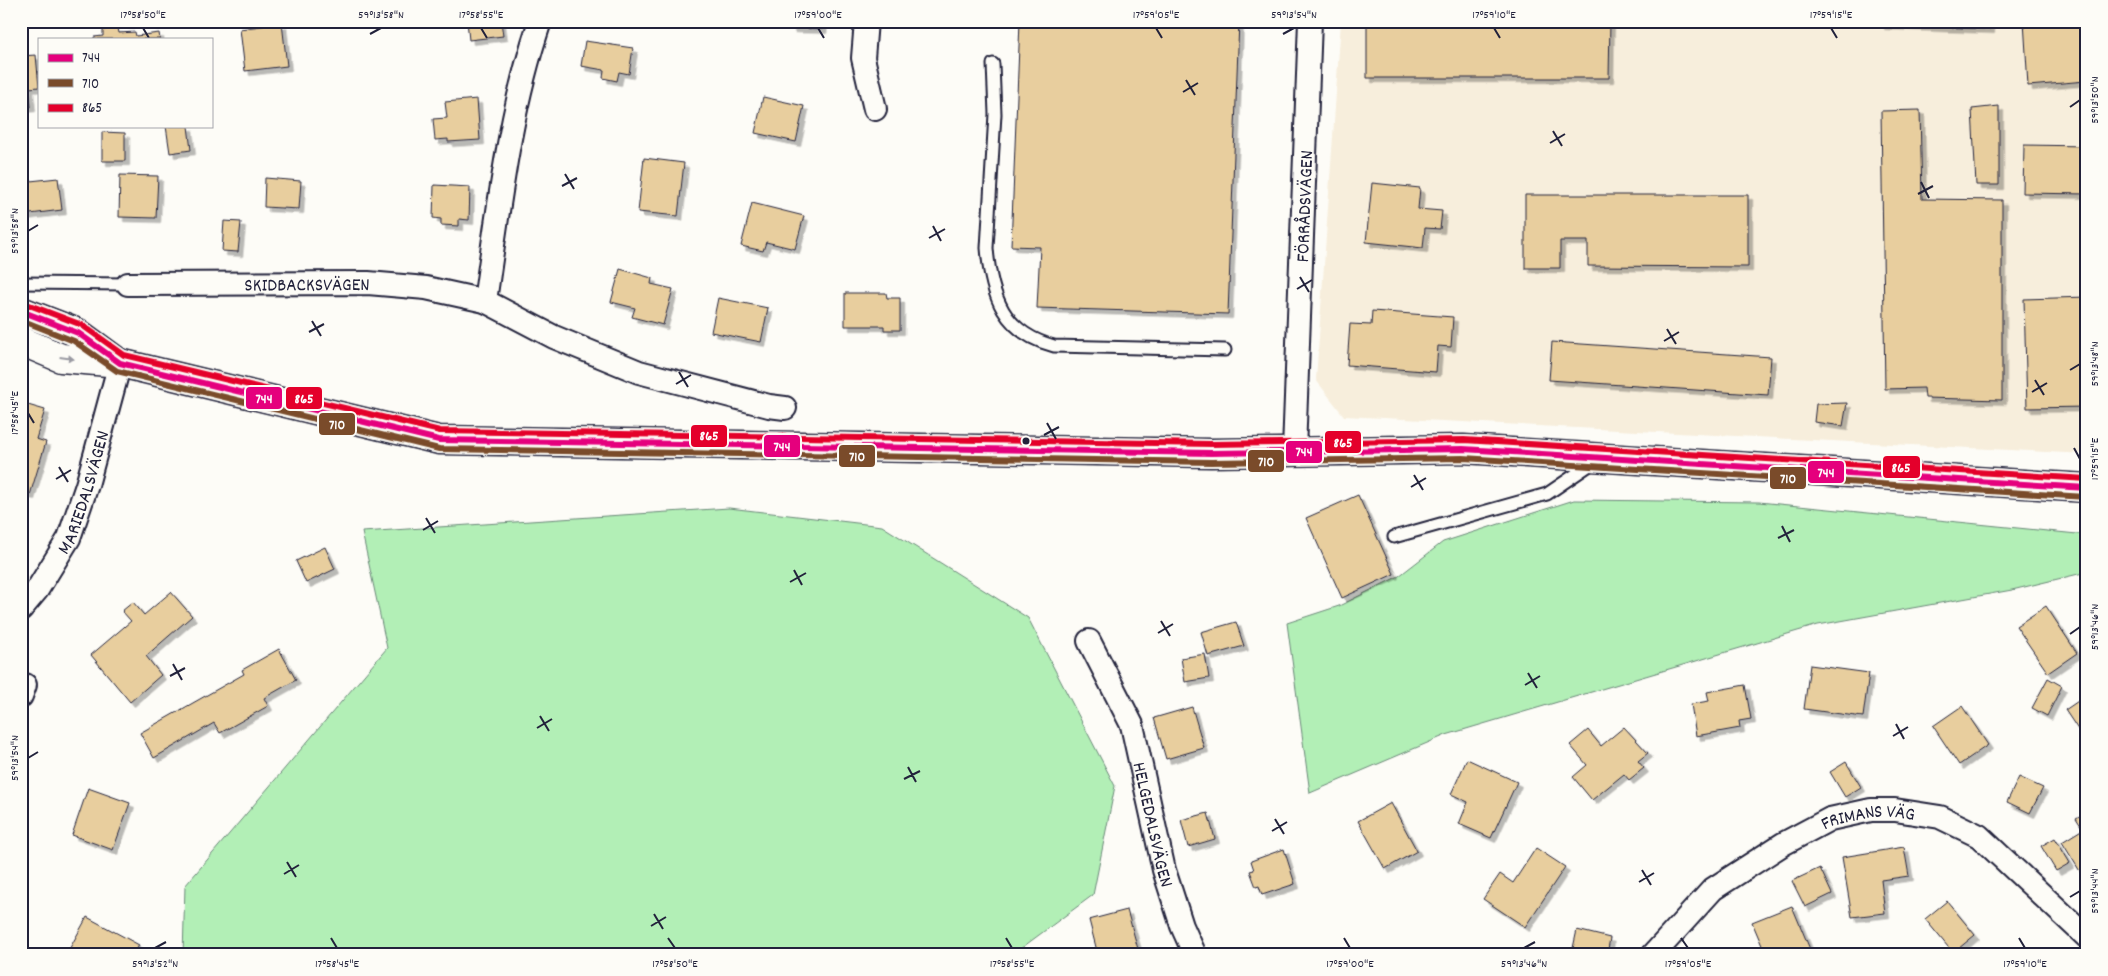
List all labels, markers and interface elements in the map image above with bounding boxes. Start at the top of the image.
text: 17°58'50"E [120,7,166,24]
text: 59°13'58"N [358,7,404,24]
text: 17°58'55"E [459,7,504,24]
text: 17°59'00"E [794,7,842,24]
text: 17°59'05"E [1133,7,1180,24]
text: 59°13'54"N [1271,7,1317,24]
text: 17°59'10"E [1472,7,1516,24]
text: 17°59'15"E [1810,7,1853,24]
legend [38,38,212,128]
text: 744 [82,48,100,70]
text: 710 [82,74,99,96]
text: 59°13'50"N [2087,76,2104,124]
text: 865 [82,98,102,120]
street label: FÖRRÅDSVÄGEN [1291,150,1322,263]
text: 59°13'58"N [7,208,24,254]
street label: SKIDBACKSVÄGEN [244,273,370,301]
text: 59°13'48"N [2087,341,2104,387]
one-way arrow [59,354,75,362]
line badge: 744 [245,386,283,410]
line badge: 865 [285,386,323,410]
text: 17°58'45"E [7,390,24,435]
text: 744 [256,390,273,410]
text: 865 [295,390,314,410]
line badge: 710 [318,412,356,436]
text: 710 [329,416,345,436]
line badge: 865 [690,424,728,448]
text: 865 [700,427,719,447]
street label: MARIEDALSVÄGEN [52,428,118,561]
line badge: 865 [1324,430,1362,454]
line badge: 744 [763,434,801,458]
text: 865 [1334,434,1353,454]
unlabelled marker [1021,436,1031,446]
text: 17°59'15"E [2087,437,2104,480]
text: 744 [774,438,791,458]
line badge: 744 [1285,440,1323,464]
text: 744 [1296,443,1313,463]
line badge: 710 [838,444,876,468]
text: 710 [849,448,865,468]
line badge: 710 [1247,449,1285,473]
text: 710 [1258,453,1274,473]
line badge: 865 [1882,455,1921,479]
text: 865 [1892,459,1911,479]
line badge: 744 [1807,460,1845,484]
text: 744 [1818,464,1835,484]
line badge: 710 [1769,466,1807,490]
text: 710 [1780,470,1796,490]
text: 59°13'46"N [2087,604,2104,650]
text: 59°13'54"N [7,735,24,781]
street label: HELGEDALSVÄGEN [1124,760,1179,891]
street label: FRIMANS VÄG [1817,800,1917,839]
text: 59°13'44"N [2087,868,2104,914]
text: 59°13'52"N [132,956,178,973]
text: 17°58'45"E [315,956,360,973]
text: 17°58'50"E [652,956,698,973]
text: 17°58'55"E [990,956,1035,973]
text: 17°59'00"E [1326,956,1374,973]
text: 59°13'46"N [1501,956,1547,973]
text: 17°59'05"E [1665,956,1712,973]
text: 17°59'10"E [2003,956,2047,973]

